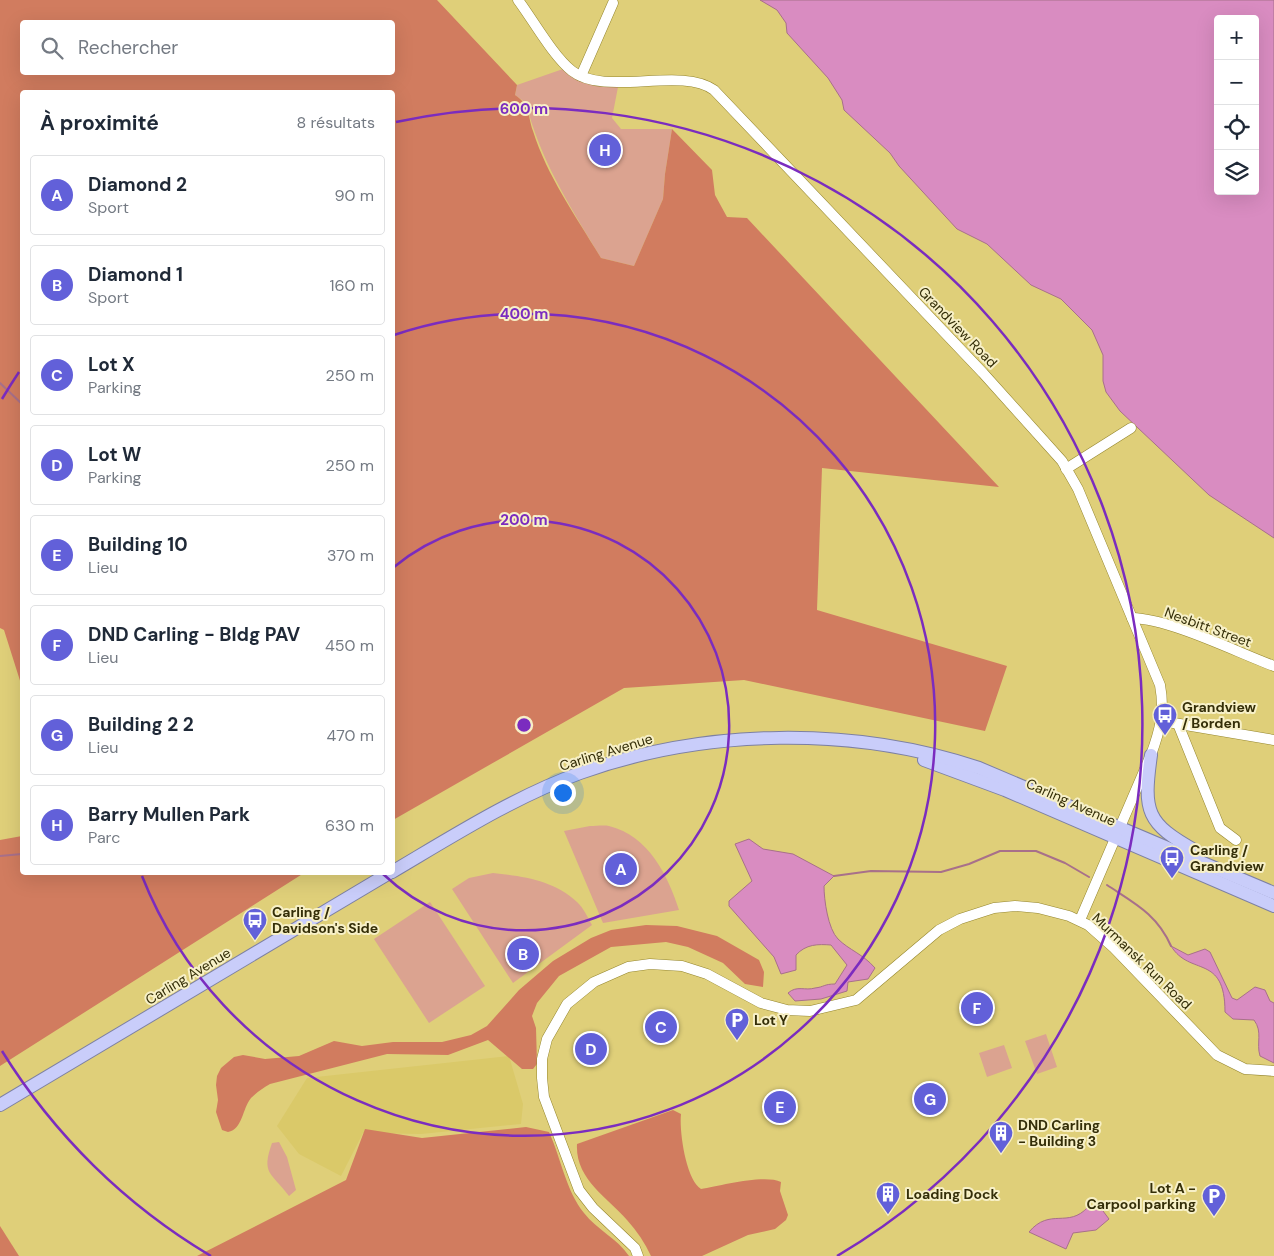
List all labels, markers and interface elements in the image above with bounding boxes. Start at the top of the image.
map controls [1214,15,1259,195]
button: + [1214,15,1259,60]
search box [20,20,395,75]
icon: search [38,34,66,62]
text: Rechercher [78,35,178,60]
button: − [1214,60,1259,105]
text: 600 m [500,99,548,119]
button: locate [1214,105,1259,150]
text: À proximité [40,109,159,137]
text: 8 résultats [296,112,375,133]
pin: H [589,131,621,169]
button: layers [1214,150,1259,195]
text: Diamond 2 [88,172,187,197]
text: A [51,185,63,206]
text: 90 m [334,185,374,206]
text: Sport [88,197,129,218]
text: Diamond 1 [88,262,183,287]
text: B [52,275,62,296]
text: 160 m [330,275,374,296]
street label: Grandview Road [915,283,1001,371]
text: Sport [88,287,129,308]
text: 400 m [500,304,548,324]
text: Lot X [88,352,135,377]
text: C [51,365,63,386]
text: 250 m [326,365,374,386]
text: Parking [88,377,142,398]
text: Lot W [88,442,141,467]
text: D [51,455,63,476]
text: 250 m [326,455,374,476]
text: Parking [88,467,142,488]
text: 200 m [500,510,548,530]
text: Building 10 [88,532,188,557]
text: E [52,545,62,566]
text: 370 m [327,545,374,566]
text: Lieu [88,557,119,578]
street label: Nesbitt Street [1162,603,1254,651]
text: DND Carling - Bldg PAV [88,622,300,647]
text: F [53,635,61,656]
text: 450 m [325,635,374,656]
text: Lieu [88,647,119,668]
place label: Grandview / Borden [1182,698,1257,732]
bus stop icon: Grandview / Borden [1152,702,1178,736]
text: Building 2 2 [88,712,194,737]
centre of rings [515,716,533,734]
text: G [51,725,63,746]
text: 470 m [327,725,374,746]
street label: Carling Avenue [557,729,655,775]
text: Lieu [88,737,119,758]
street label: Carling Avenue [1023,774,1119,830]
your location [550,780,576,806]
text: Barry Mullen Park [88,802,250,827]
text: H [51,815,63,836]
text: 630 m [325,815,374,836]
text: Parc [88,827,120,848]
place label: Carling / Grandview [1190,841,1265,875]
bus stop icon: Carling / Grandview [1159,845,1185,879]
pin: A [605,850,637,888]
place label: Carling / Davidson's Side [272,903,378,937]
bus stop icon: Carling / Davidson's Side [242,907,268,941]
street label: Murmansk Run Road [1088,909,1196,1013]
pin: B [507,935,539,973]
street label: Carling Avenue [142,943,234,1009]
pin: F [961,989,993,1027]
parking icon: Lot Y [724,1007,750,1041]
pin: C [645,1008,677,1046]
place label: Lot Y [754,1011,788,1029]
pin: D [575,1030,607,1068]
pin: G [914,1080,946,1118]
pin: E [764,1088,796,1126]
place label: DND Carling - Building 3 [1018,1116,1100,1150]
building icon: DND Carling - Building 3 [988,1120,1014,1154]
place label: Lot A - Carpool parking [1086,1179,1196,1213]
building icon: Loading Dock [875,1181,901,1215]
parking icon: Lot A - Carpool parking [1201,1183,1227,1217]
place label: Loading Dock [906,1185,999,1203]

